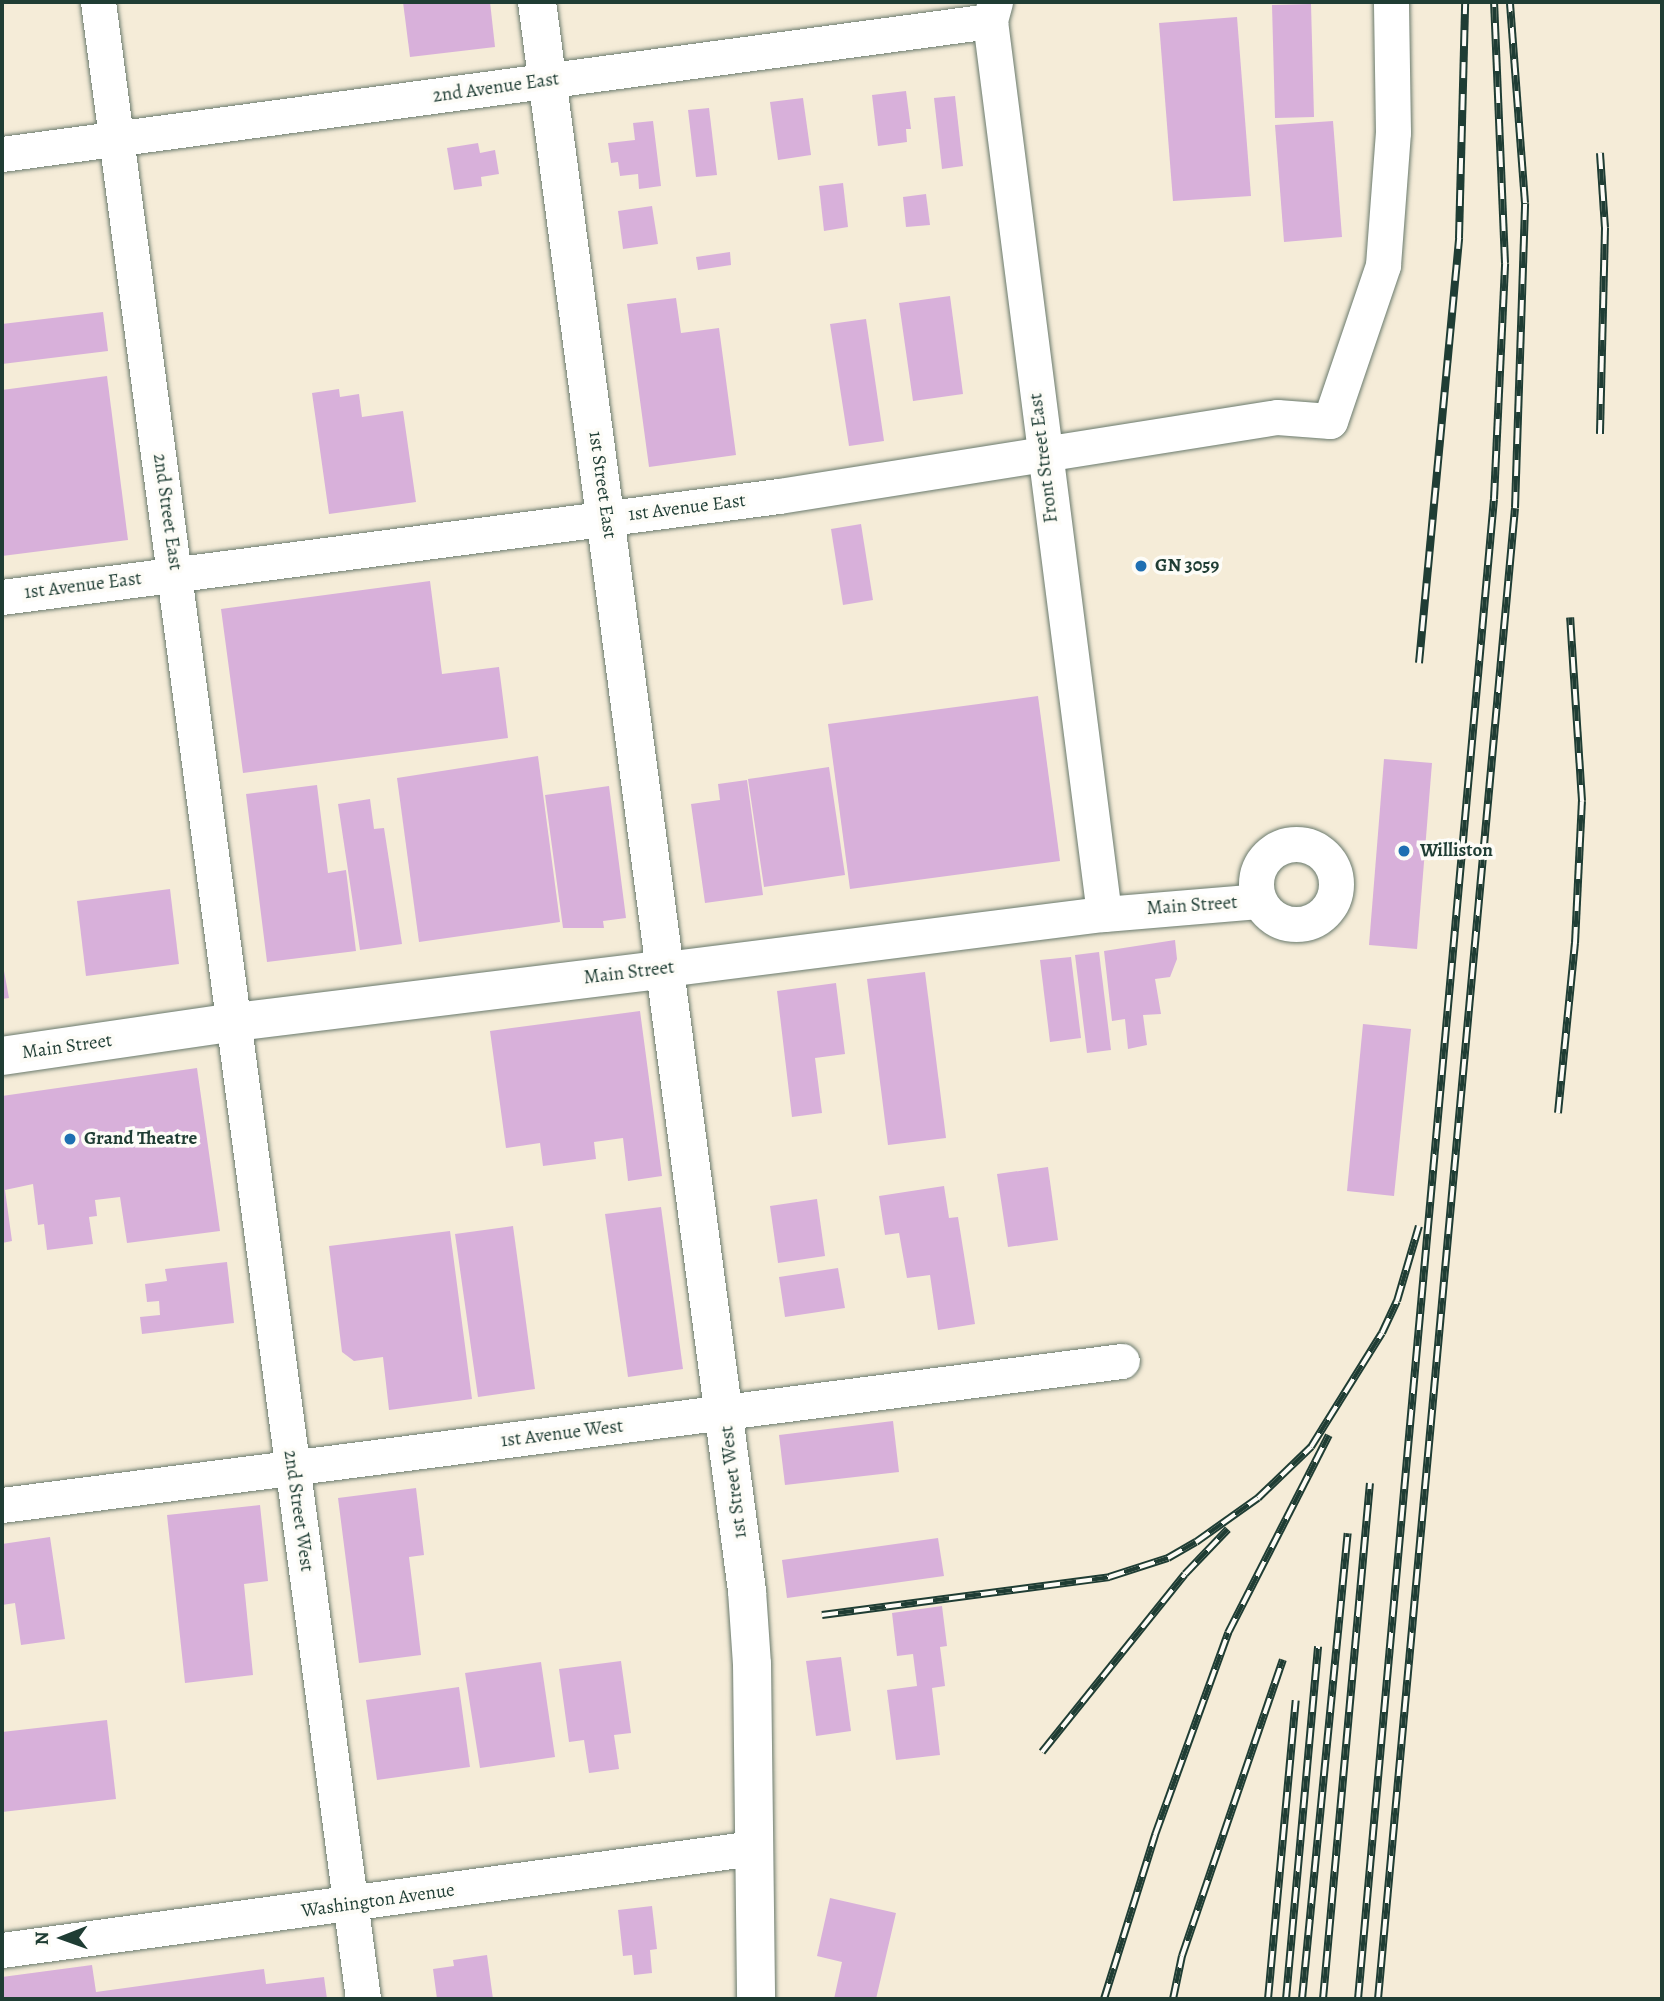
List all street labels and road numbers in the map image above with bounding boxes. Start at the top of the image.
street label: 2nd Avenue East [431,68,561,108]
street label: Front Street East [1025,392,1063,524]
street label: 1st Street East [583,430,621,540]
street label: 2nd Street East [148,452,186,572]
street label: 1st Avenue East [627,489,747,527]
street label: 1st Avenue East [23,567,143,605]
street label: Main Street [1146,891,1238,921]
street label: Main Street [582,956,676,990]
street label: Main Street [20,1029,114,1065]
street label: 1st Avenue West [499,1415,625,1453]
street label: 1st Street West [716,1424,752,1540]
street label: 2nd Street West [278,1449,318,1573]
street label: Washington Avenue [300,1879,456,1923]

